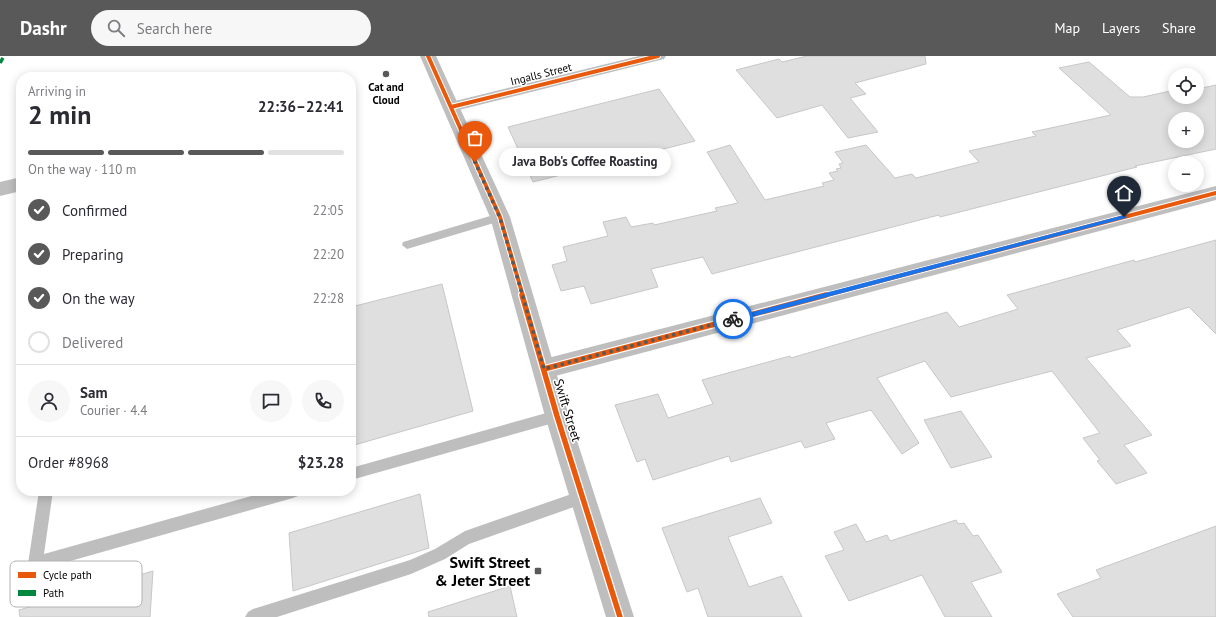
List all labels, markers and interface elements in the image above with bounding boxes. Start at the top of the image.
search box [91,10,371,46]
text: Dashr [20,16,67,40]
icon: search [105,17,127,39]
text: Search here [137,19,212,38]
text: Map [1054,19,1080,37]
text: Layers [1102,19,1140,37]
text: Share [1162,19,1196,37]
street label: Ingalls Street [509,60,573,88]
map controls [1168,68,1204,192]
button: locate [1168,68,1204,104]
marker: Cat and Cloud [381,69,391,79]
place label: Cat and Cloud [368,80,404,107]
text: Arriving in [28,83,86,100]
text: 22:36–22:41 [258,97,344,116]
text: 2 min [28,98,91,131]
button: + [1168,112,1204,148]
pin [458,121,492,162]
icon: bag [464,127,486,149]
callout: Java Bob's Coffee Roasting [499,148,671,176]
text: Java Bob's Coffee Roasting [513,153,657,170]
button: − [1168,156,1204,192]
text: On the way · 110 m [28,161,136,178]
pin [1107,176,1141,217]
icon: home [1113,182,1135,204]
icon: check [28,199,50,221]
text: Confirmed [62,201,127,220]
text: 22:05 [313,202,344,219]
icon: check [28,243,50,265]
text: Preparing [62,245,124,264]
text: 22:20 [313,246,344,263]
icon: check [28,287,50,309]
text: On the way [62,289,135,308]
text: 22:28 [313,290,344,307]
courier [713,299,753,339]
icon: bike [722,308,744,330]
text: Delivered [62,333,123,352]
street label: Swift Street [550,377,585,444]
button: person [28,380,70,422]
button: chat [250,380,292,422]
button: phone [302,380,344,422]
text: Sam [80,383,107,402]
text: Courier · 4.4 [80,402,147,419]
text: Order #8968 [28,453,109,472]
text: $23.28 [298,453,344,472]
place label: Swift Street & Jeter Street [435,552,530,590]
legend [10,561,142,607]
marker: Swift Street & Jeter Street [533,566,543,576]
text: Cycle path [43,568,92,582]
text: Path [43,586,64,600]

